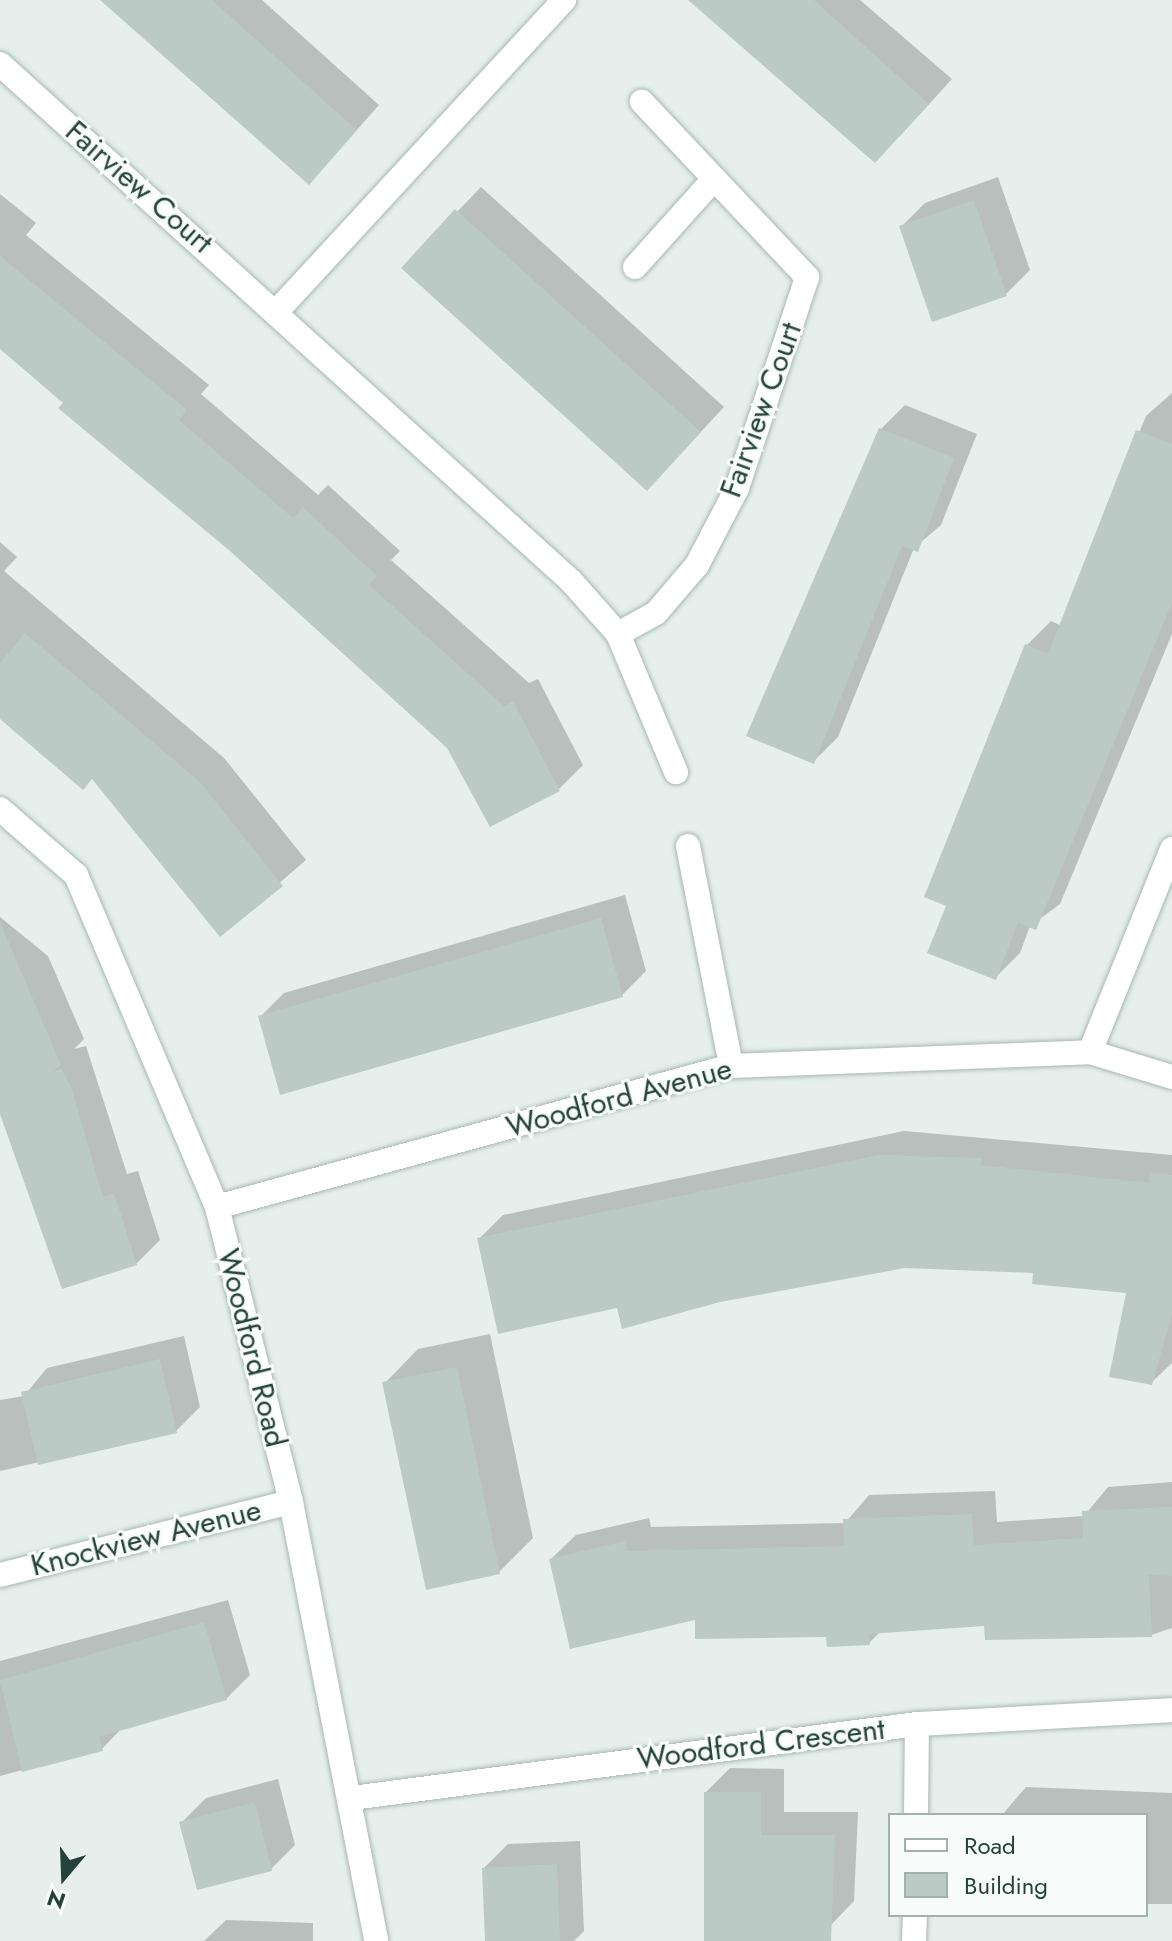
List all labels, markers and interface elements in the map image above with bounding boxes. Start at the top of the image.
street label: Fairview Court [58,113,220,261]
street label: Fairview Court [713,318,809,502]
street label: Woodford Avenue [502,1051,736,1145]
street label: Woodford Road [210,1245,294,1451]
street label: Knockview Avenue [27,1492,265,1584]
street label: Woodford Crescent [635,1711,887,1777]
legend [888,1813,1148,1917]
text: Road [964,1828,1016,1863]
north arrow [24,1837,104,1917]
text: Building [964,1868,1048,1903]
text: N [43,1882,70,1918]

